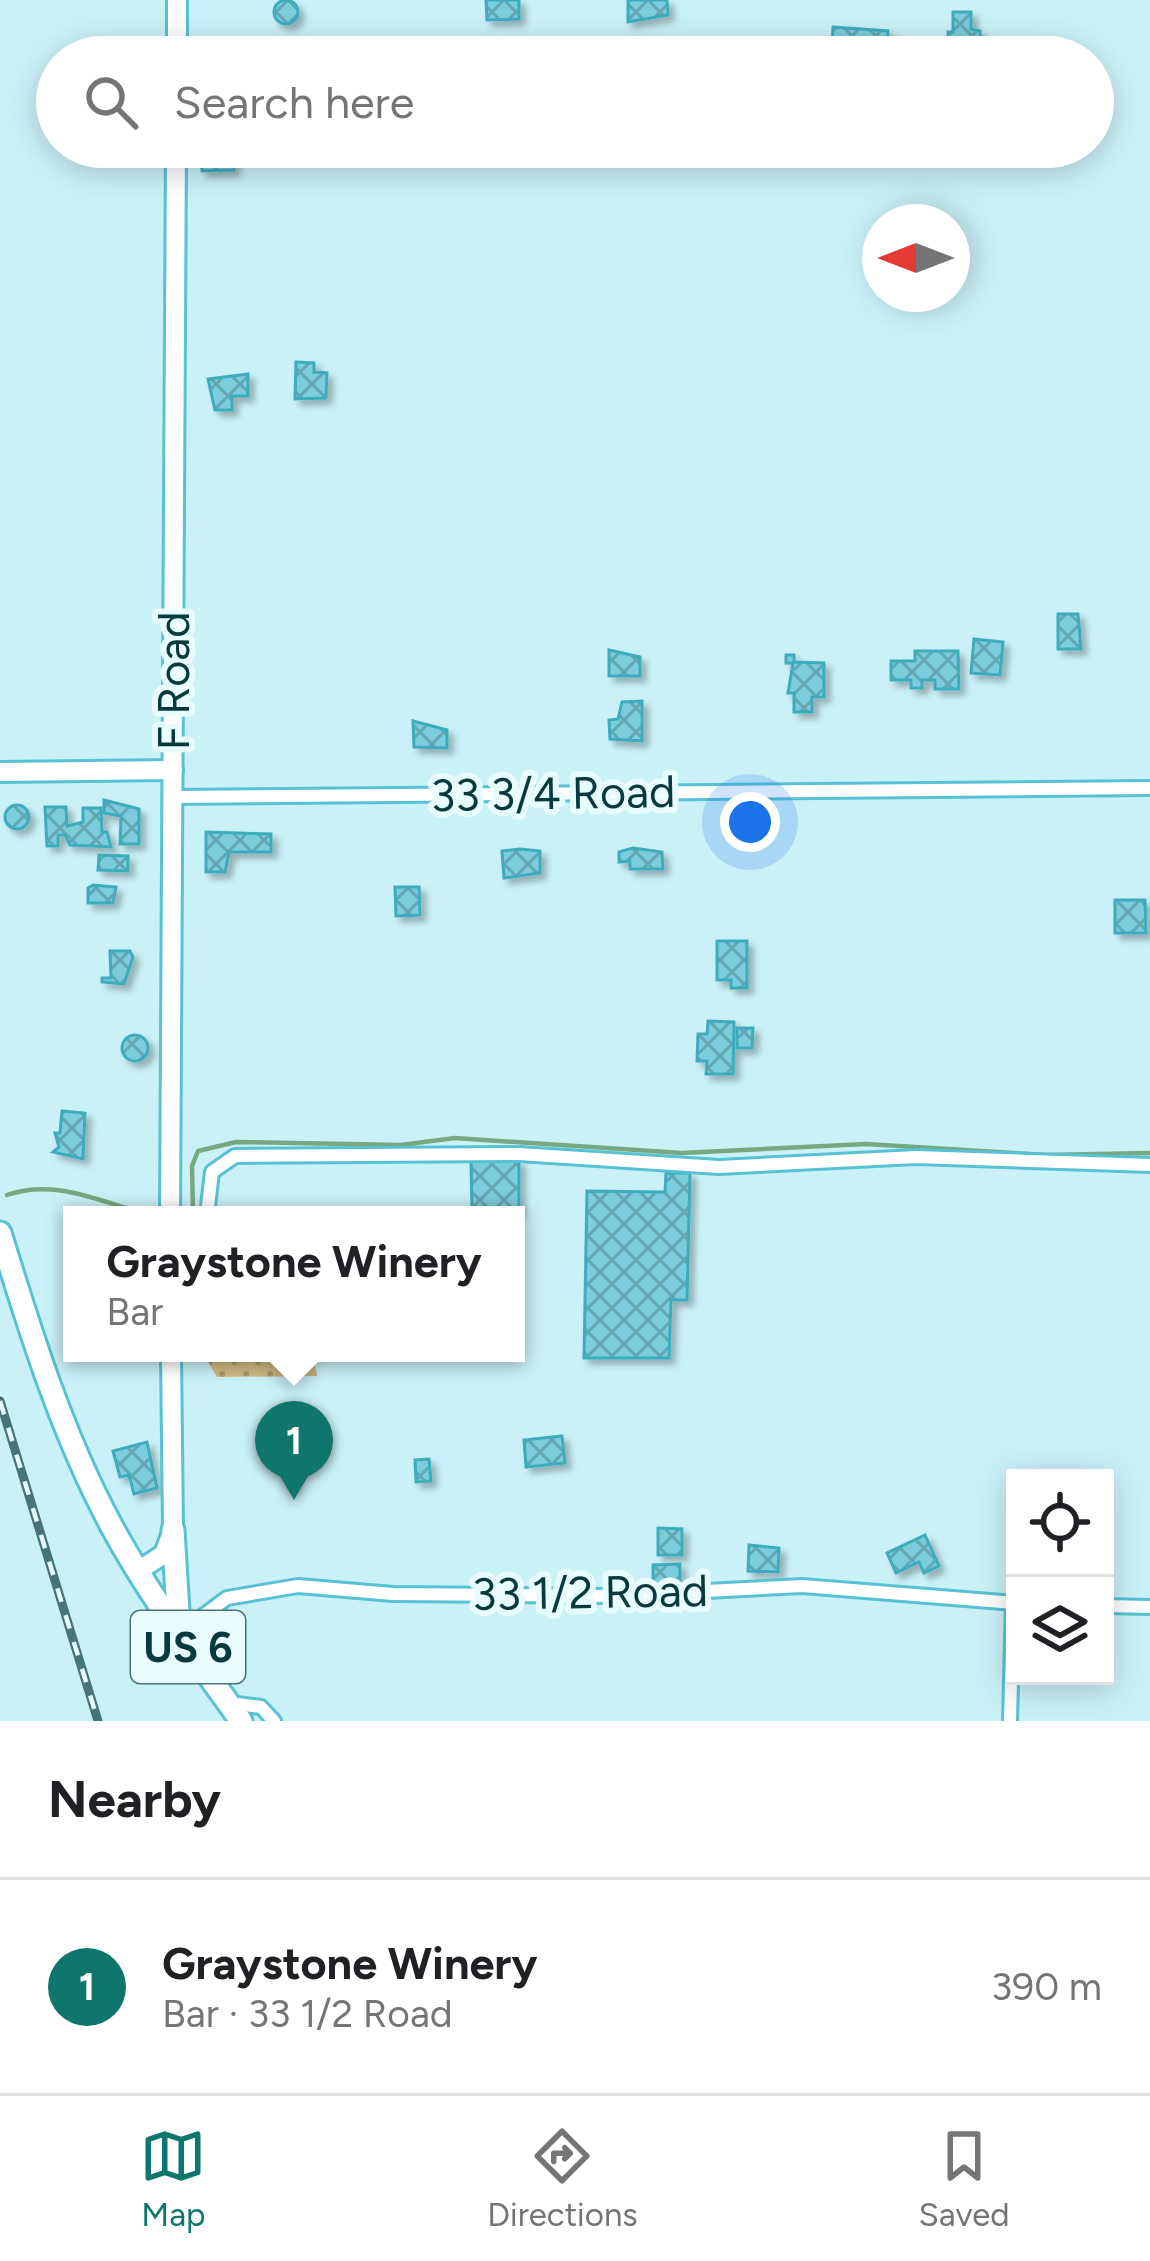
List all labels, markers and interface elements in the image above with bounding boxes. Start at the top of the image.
search box [36,36,1114,168]
icon: search [78,69,144,135]
text: Search here [174,75,414,129]
north arrow [862,204,970,312]
street label: F Road [146,611,200,751]
street label: 33 3/4 Road [430,764,676,822]
your location [720,792,780,852]
popup [63,1206,525,1362]
text: Graystone Winery [106,1234,482,1288]
text: Bar [106,1288,163,1335]
pin: 1 [255,1401,333,1500]
map controls [1006,1469,1114,1685]
button: locate [1006,1469,1114,1577]
street label: 33 1/2 Road [472,1563,708,1621]
button: layers [1006,1577,1114,1685]
road number: US 6 [131,1611,245,1683]
text: Nearby [48,1769,221,1830]
text: Graystone Winery [162,1936,537,1990]
text: 1 [79,1963,95,2010]
text: 390 m [991,1963,1102,2010]
text: Bar · 33 1/2 Road [162,1990,453,2037]
tab: Map [140,2123,206,2234]
tab: Directions [487,2123,638,2234]
tab: Saved [919,2123,1010,2234]

